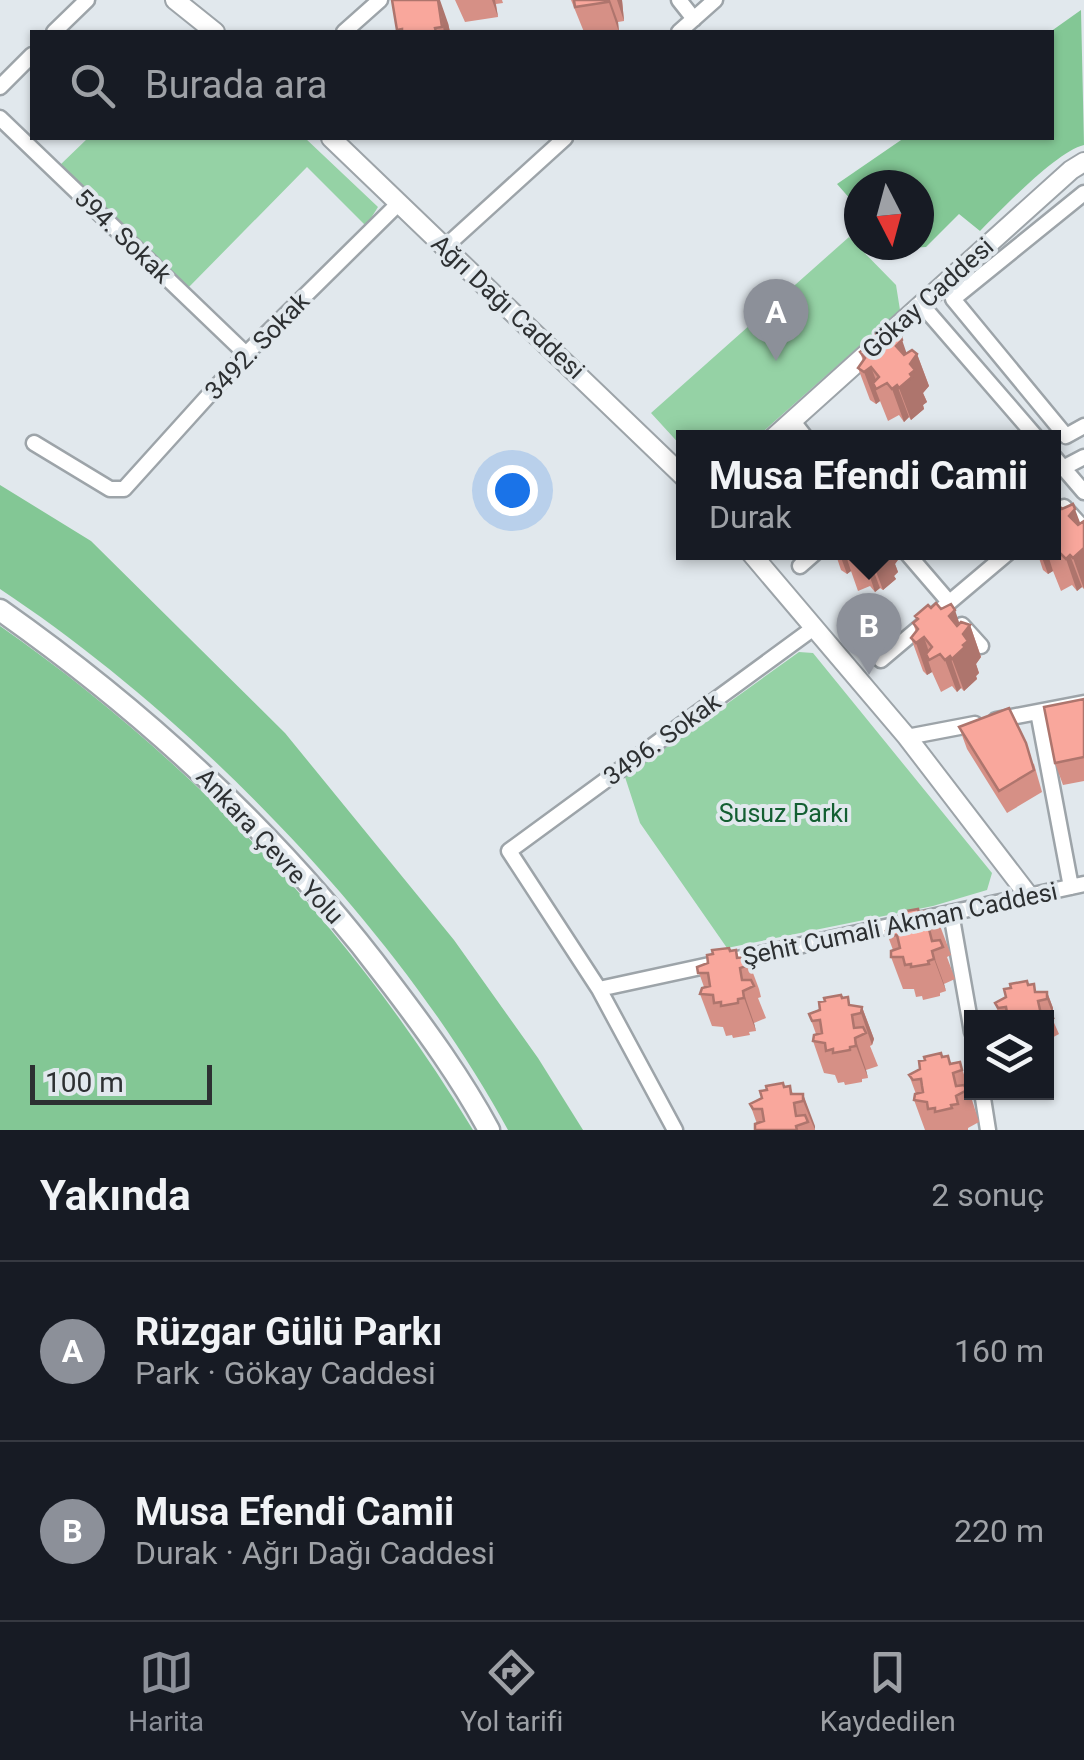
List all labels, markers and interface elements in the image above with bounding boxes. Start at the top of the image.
search box [30,30,1054,140]
icon: search [65,58,120,113]
text: Burada ara [145,63,327,107]
north arrow [844,170,934,260]
street label: 594. Sokak [69,183,178,289]
street label: Ağrı Dağı Caddesi [426,229,590,385]
street label: Gökay Caddesi [857,232,999,364]
pin: A [744,278,808,361]
street label: 3492. Sokak [199,286,315,405]
popup [676,430,1061,560]
text: Musa Efendi Camii [709,454,1028,498]
your location [487,465,538,516]
text: Durak [709,498,791,536]
pin: B [836,592,902,675]
street label: 3496. Sokak [598,687,726,791]
street label: Ankara Çevre Yolu [191,762,349,930]
park label: Susuz Parkı [719,799,849,828]
street label: Şehit Cumali Akman Caddesi [740,876,1060,972]
map controls [964,1010,1054,1100]
button: layers [964,1010,1054,1100]
scale bar [30,1060,212,1104]
text: 100 m [45,1066,124,1099]
text: Yakında [40,1171,191,1220]
text: 2 sonuç [931,1176,1044,1214]
text: Rüzgar Gülü Parkı [135,1310,442,1354]
text: A [62,1332,83,1370]
text: 160 m [954,1332,1044,1370]
text: Park · Gökay Caddesi [135,1354,436,1392]
text: Musa Efendi Camii [135,1490,454,1534]
text: B [62,1512,83,1550]
text: 220 m [954,1512,1044,1550]
text: Durak · Ağrı Dağı Caddesi [135,1534,495,1572]
tab: Harita [128,1645,204,1738]
tab: Yol tarifi [460,1645,563,1738]
tab: Kaydedilen [820,1645,956,1738]

